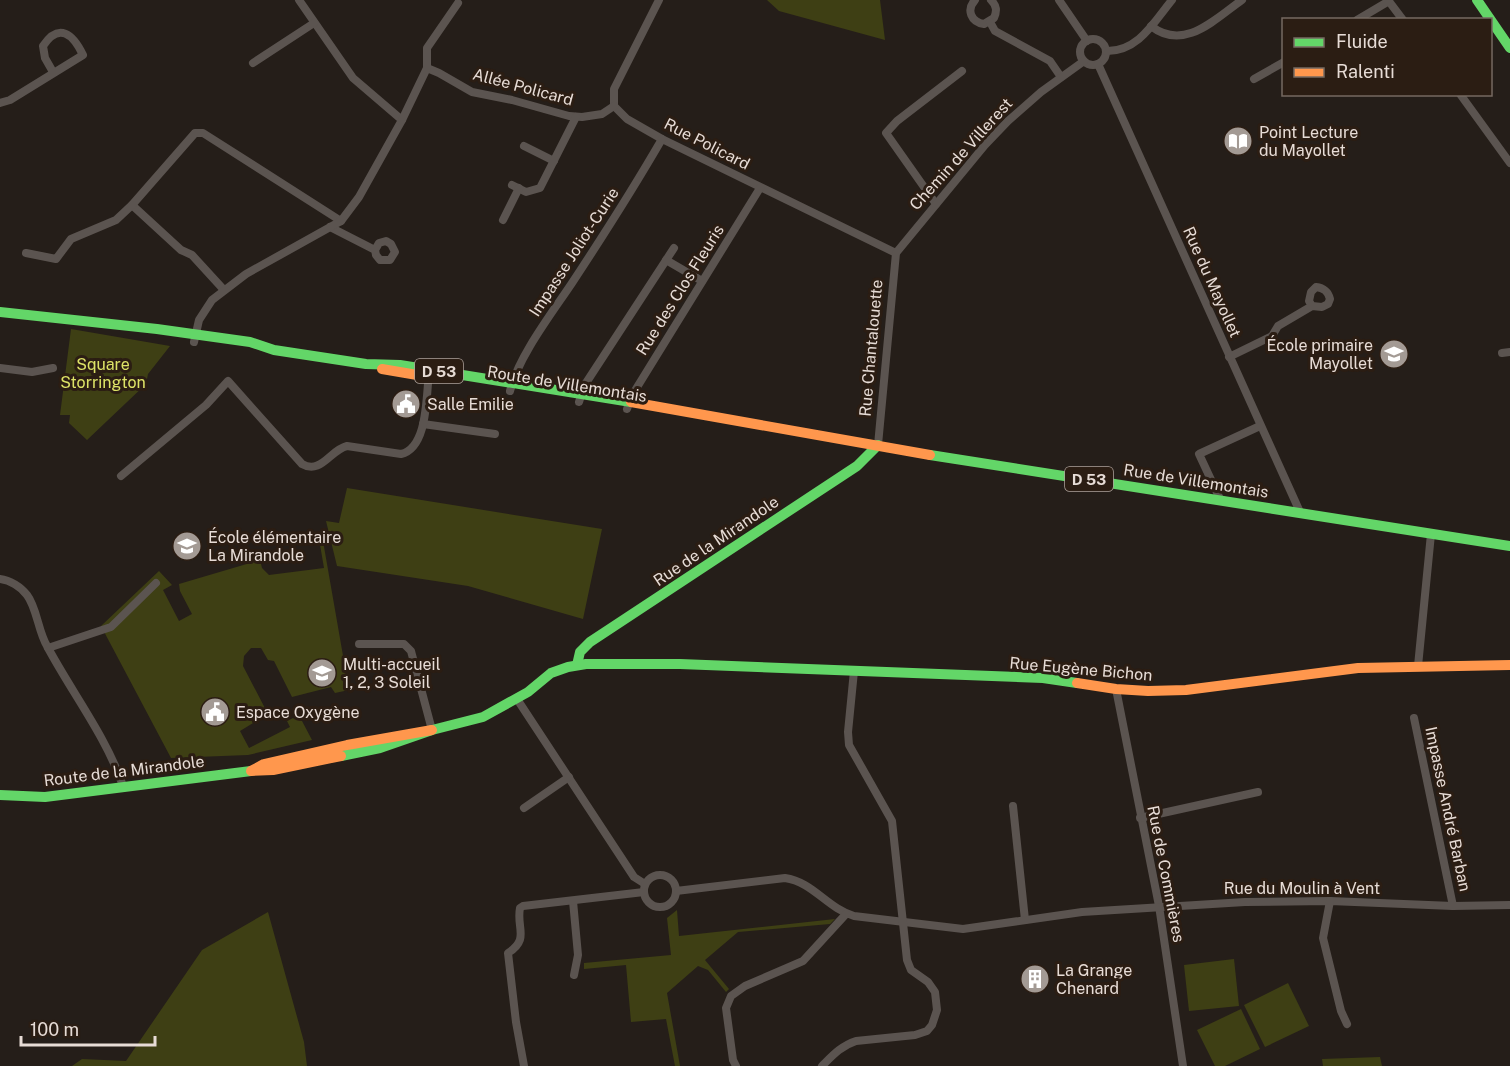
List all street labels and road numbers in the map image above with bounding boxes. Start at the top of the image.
street label: Allée Policard [471,64,575,110]
street label: Chemin de Villerest [906,94,1016,214]
street label: Rue Policard [661,114,753,174]
street label: Impasse Joliot-Curie [525,184,623,320]
street label: Rue des Clos Fleuris [632,221,728,359]
street label: Rue du Mayollet [1179,224,1245,340]
street label: Rue Chantalouette [856,279,886,417]
road number: D 53 [415,359,463,383]
street label: Route de Villemontais [486,362,648,406]
street label: Rue de Villemontais [1122,460,1270,502]
road number: D 53 [1065,467,1113,491]
street label: Rue de la Mirandole [650,492,782,590]
street label: Rue Eugène Bichon [1009,653,1153,685]
street label: Impasse André Barban [1421,725,1475,893]
street label: Route de la Mirandole [43,752,205,790]
street label: Rue de Commières [1143,804,1189,944]
street label: Rue du Moulin à Vent [1224,879,1380,898]

